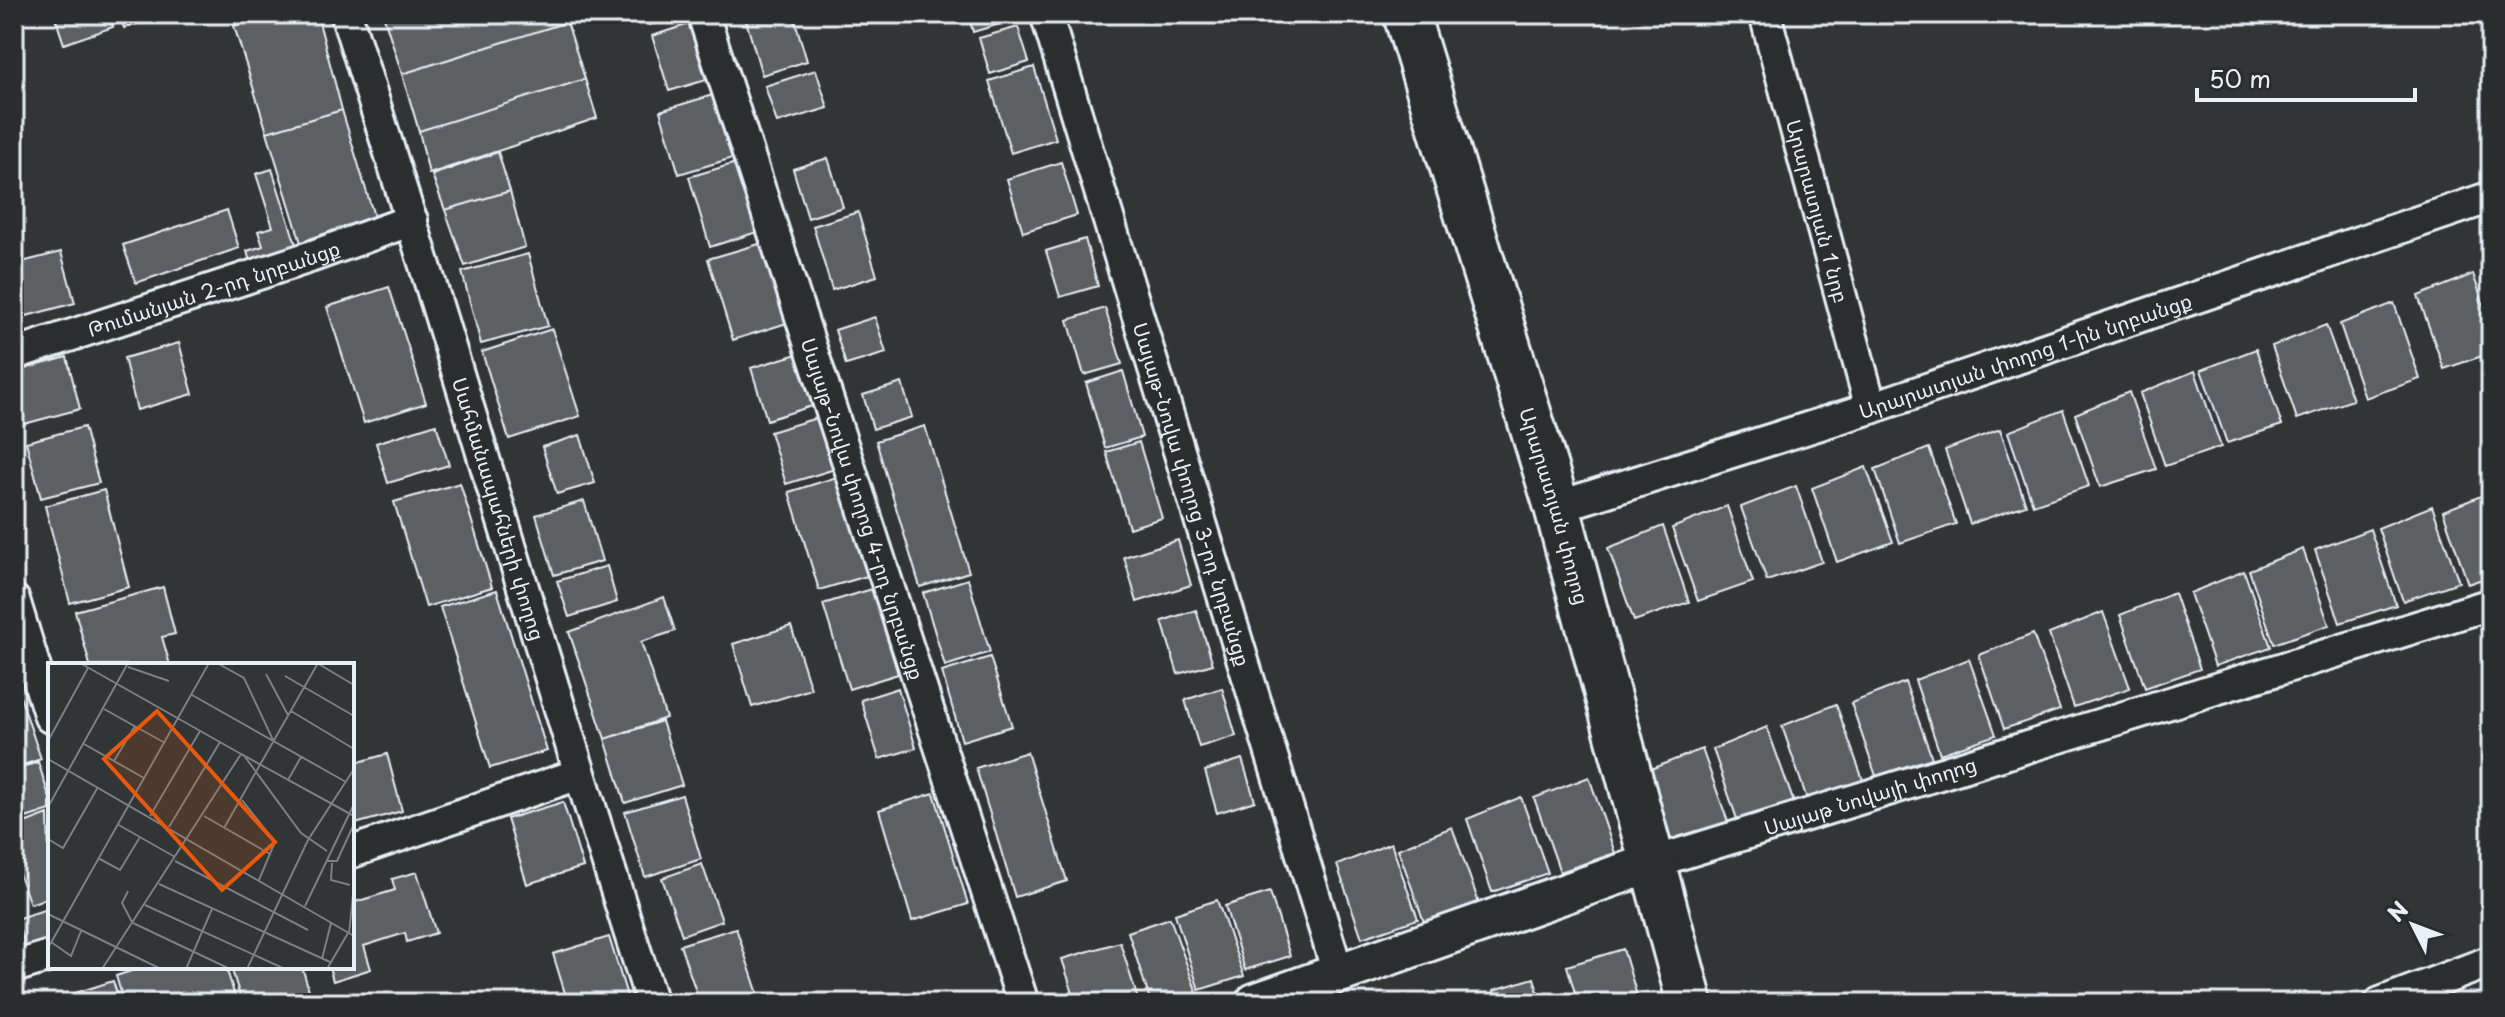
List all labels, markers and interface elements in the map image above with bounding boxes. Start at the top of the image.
scale bar [2197,52,2415,102]
text: 50 m [2209,60,2271,96]
street label: Արարատյան 1 նրբ [1779,116,1857,306]
street label: Թումանյան 2-րդ նրբանցք [83,232,344,344]
street label: Արարատյան փողոց 1-ին նրբանցք [1855,285,2196,426]
street label: Սայաթ-Նովա փողոց 3-րդ նրբանցք [1126,319,1259,670]
street label: Սայաթ-Նովա փողոց 4-րդ նրբանցք [794,334,932,684]
street label: Սահմանապահների փողոց [445,374,553,644]
street label: Արարատյան փողոց [1512,403,1598,608]
inset map [48,663,354,969]
street label: Սայաթ Նովայի փողոց [1760,749,1980,842]
north arrow [2373,885,2453,965]
text: N [2379,893,2415,928]

